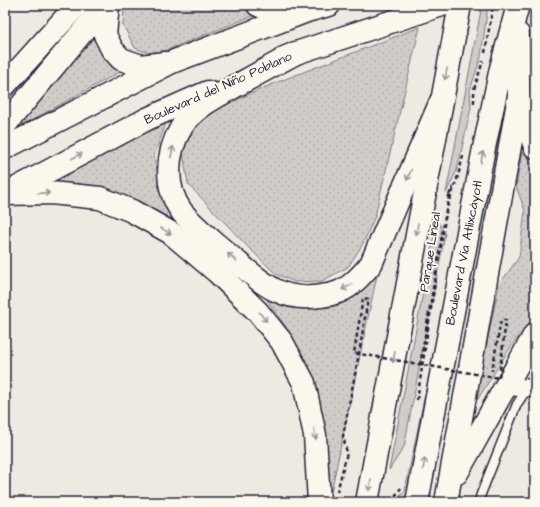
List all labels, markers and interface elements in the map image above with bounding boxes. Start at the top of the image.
street label: Boulevard del Niño Poblano [141,47,295,129]
one-way arrow [442,67,450,80]
one-way arrow [168,146,176,159]
one-way arrow [479,151,487,164]
one-way arrow [71,152,83,160]
one-way arrow [405,169,413,181]
street label: Boulevard Vía Atlixcáyotl [441,179,488,327]
one-way arrow [37,189,50,197]
street label: Parque Lineal [415,211,445,293]
one-way arrow [413,222,421,235]
one-way arrow [160,227,172,235]
one-way arrow [227,252,237,262]
one-way arrow [341,283,353,291]
one-way arrow [259,312,267,323]
one-way arrow [389,350,397,363]
one-way arrow [311,427,319,440]
one-way arrow [421,458,429,471]
one-way arrow [366,478,374,491]

